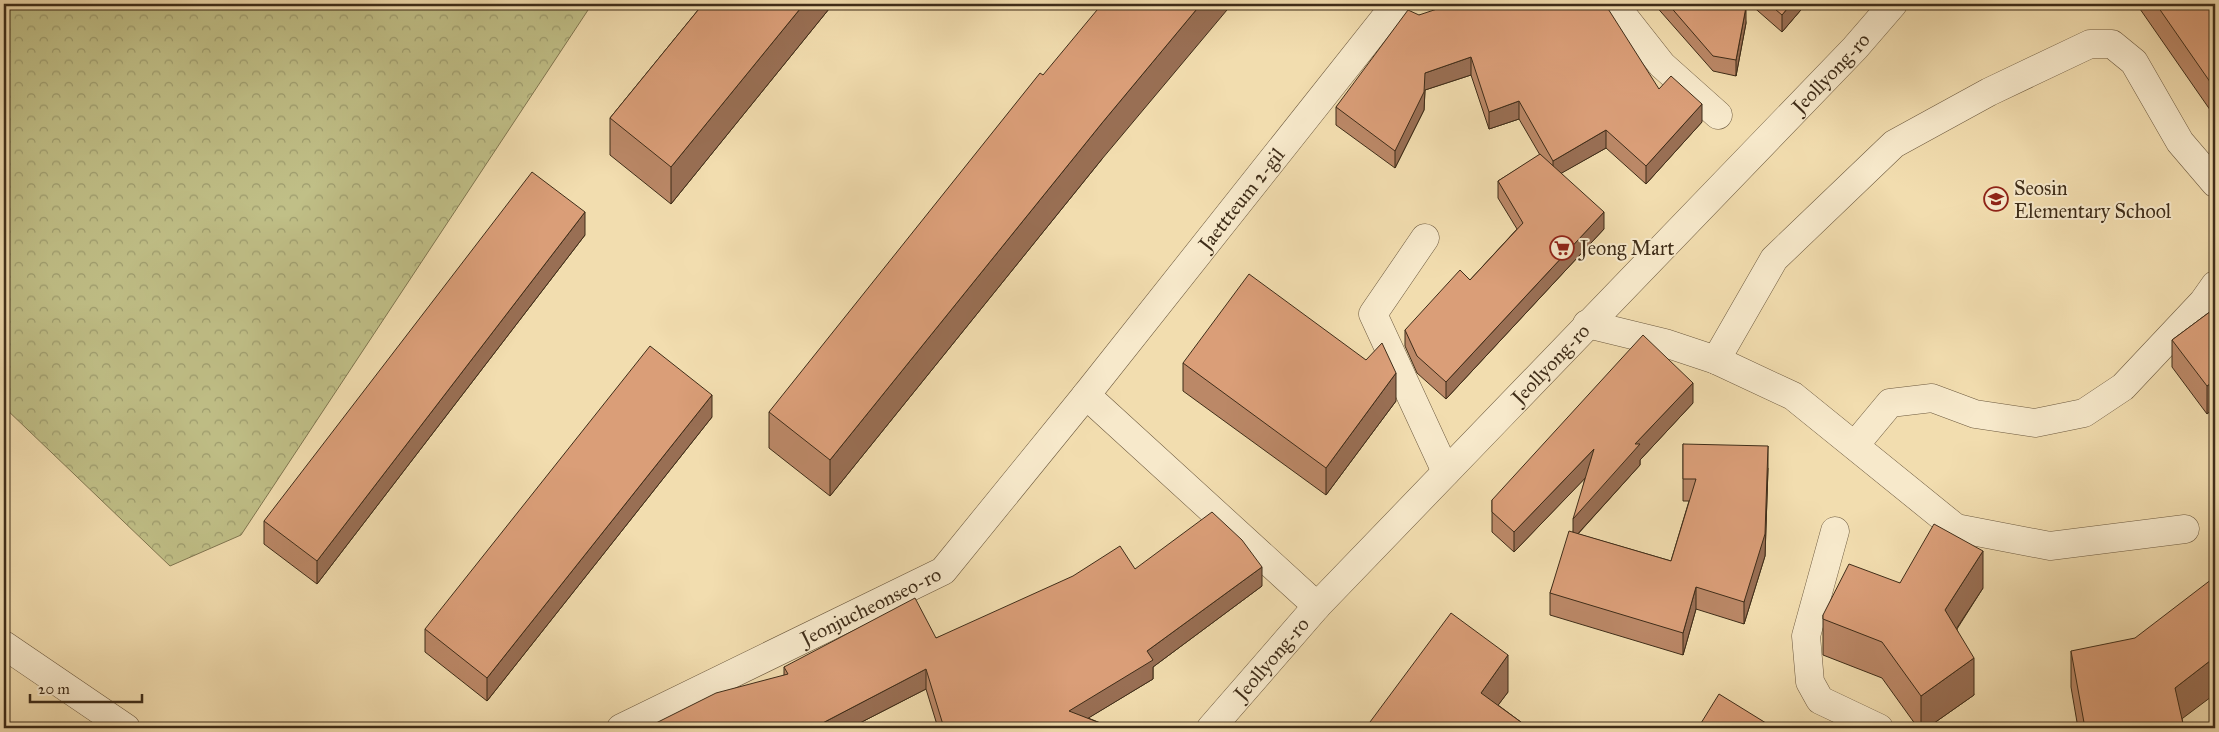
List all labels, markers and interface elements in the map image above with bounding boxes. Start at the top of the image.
street label: Jeollyong-ro [1785,28,1875,120]
street label: Jaettteum 2-gil [1192,143,1290,257]
place label: Seosin Elementary School [2014,176,2172,223]
school or university icon: Seosin Elementary School [1983,186,2009,212]
supermarket icon: Jeong Mart [1549,235,1575,261]
place label: Jeong Mart [1578,236,1674,261]
street label: Jeollyong-ro [1505,319,1595,411]
street label: Jeonjucheonseo-ro [795,562,945,652]
street label: Jeollyong-ro [1227,612,1314,707]
scale bar [30,672,142,704]
text: 20 m [38,680,70,698]

